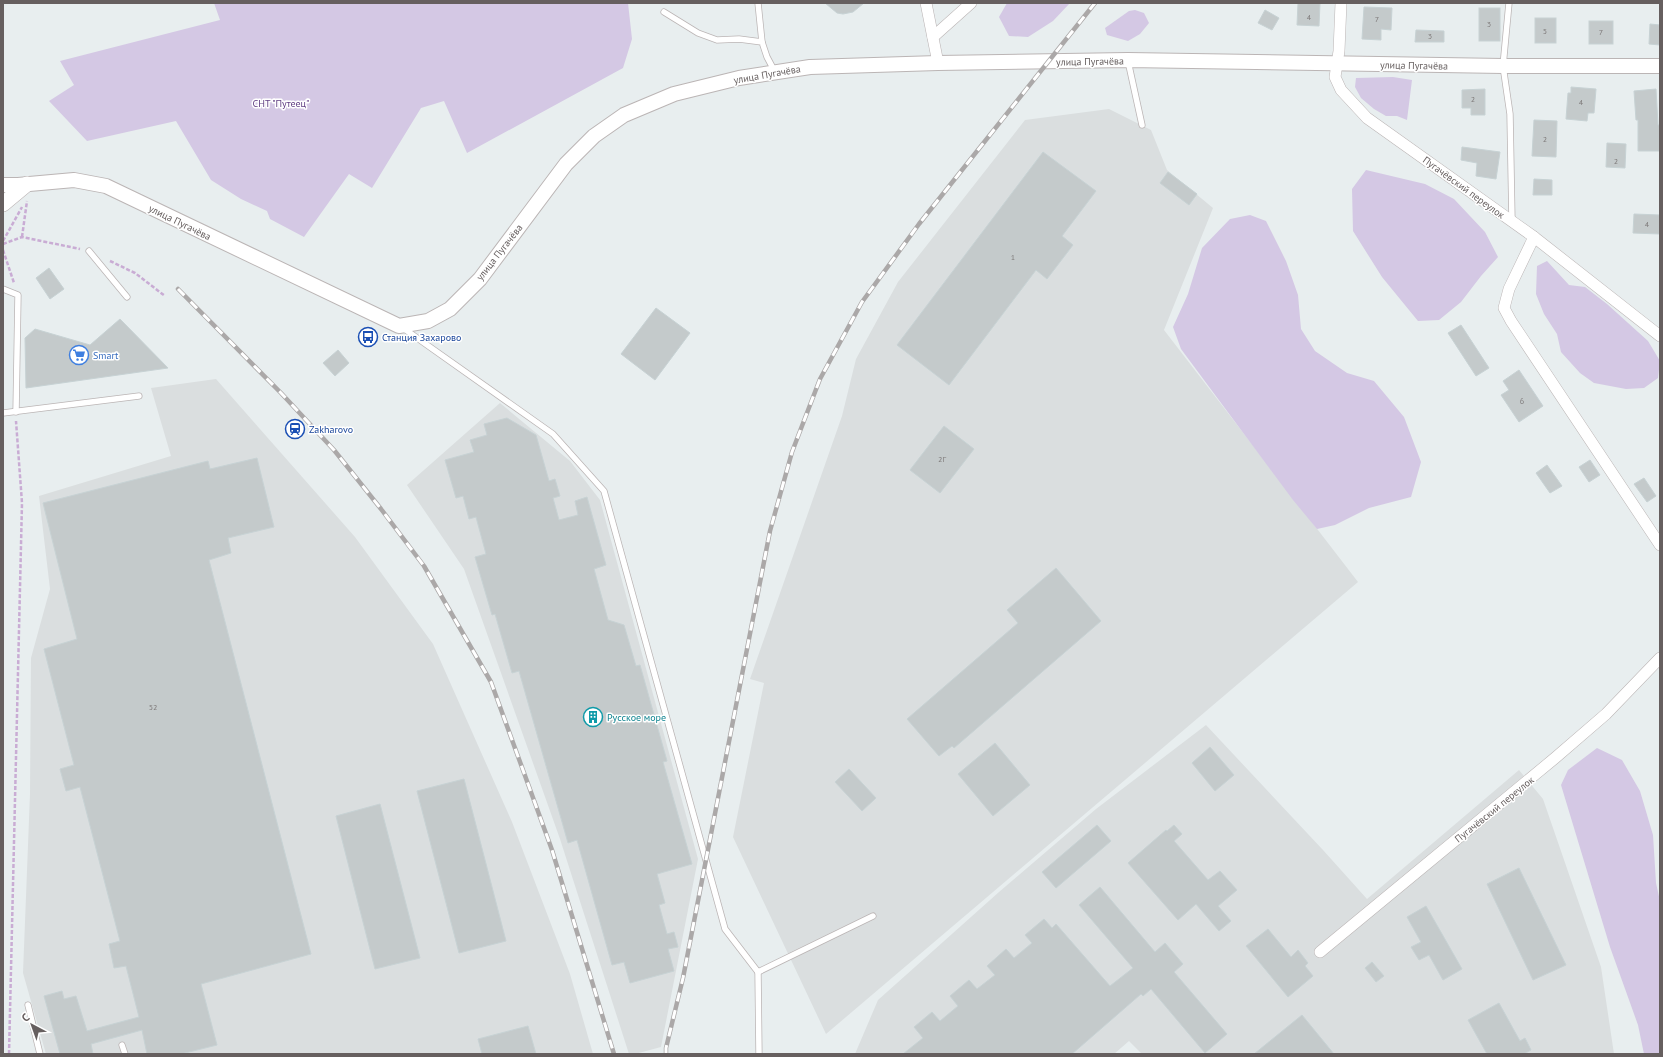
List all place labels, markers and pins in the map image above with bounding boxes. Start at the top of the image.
bus stop icon: Станция Захарово [357,326,379,348]
place label: Станция Захарово [382,331,461,344]
supermarket icon: Smart [68,344,90,366]
place label: Smart [93,349,119,362]
station icon: Zakharovo [284,418,306,440]
place label: Zakharovo [309,423,353,436]
building icon: Русское море [582,706,604,728]
place label: Русское море [607,711,666,724]

